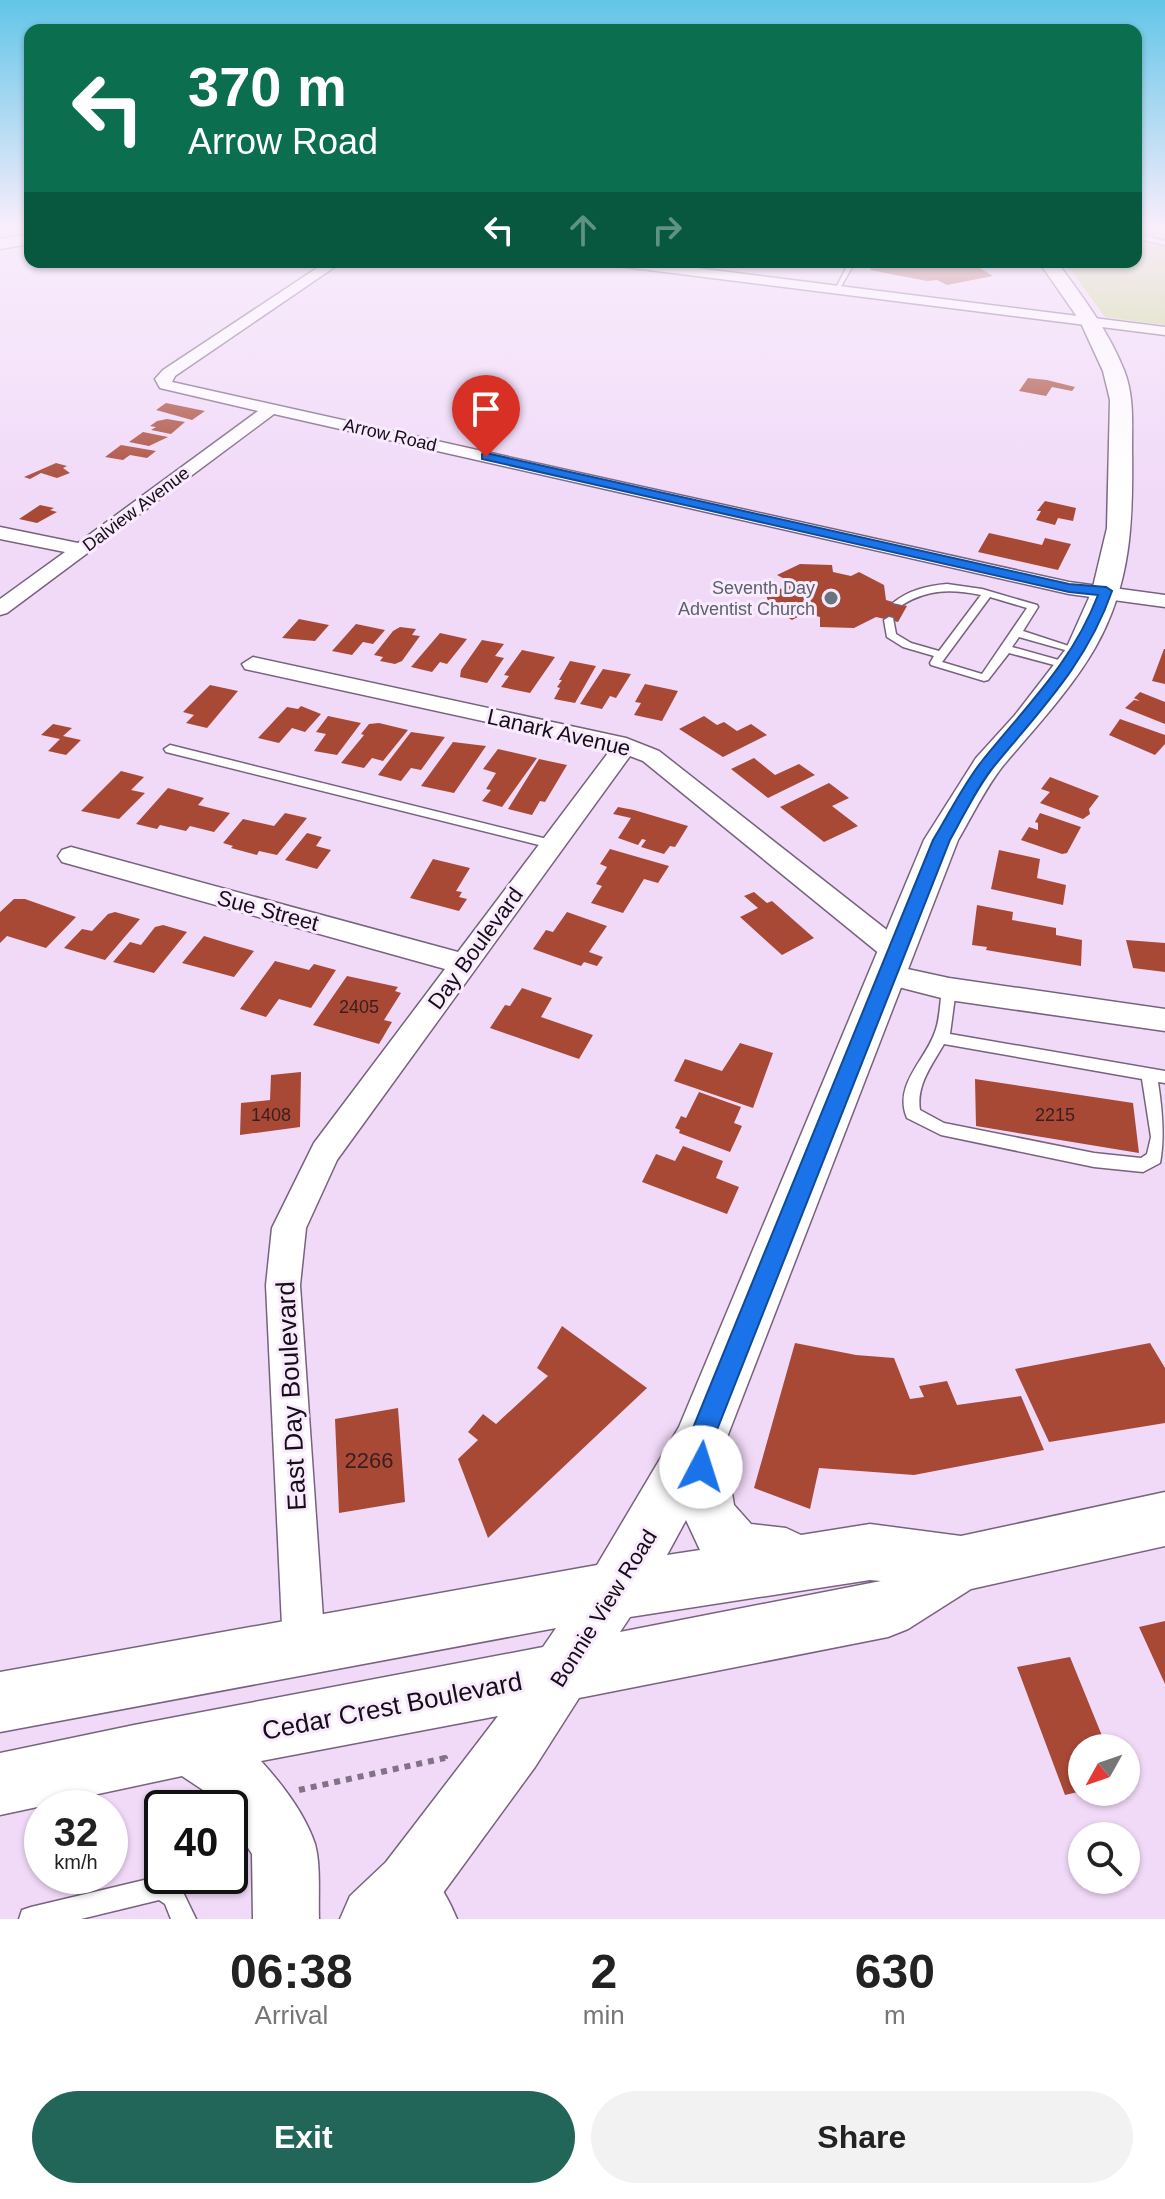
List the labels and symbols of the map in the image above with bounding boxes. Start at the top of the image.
pin [452,375,520,457]
street label: Arrow Road [341,415,439,455]
street label: Dalview Avenue [79,463,193,555]
place label: Seventh Day Adventist Church [678,578,815,619]
marker: Seventh Day Adventist Church [822,589,840,607]
street label: Lanark Avenue [485,704,633,761]
street label: Day Boulevard [423,883,528,1014]
street label: Sue Street [214,885,321,936]
house number: 2405 [339,997,379,1017]
house number: 1408 [251,1105,291,1125]
house number: 2215 [1035,1105,1075,1125]
street label: East Day Boulevard [270,1280,312,1512]
position arrow [659,1425,743,1509]
house number: 2266 [345,1448,393,1473]
street label: Bonnie View Road [545,1525,662,1691]
street label: Cedar Crest Boulevard [259,1666,525,1746]
north arrow [1068,1734,1140,1806]
speed limit sign: 40 [144,1790,248,1894]

